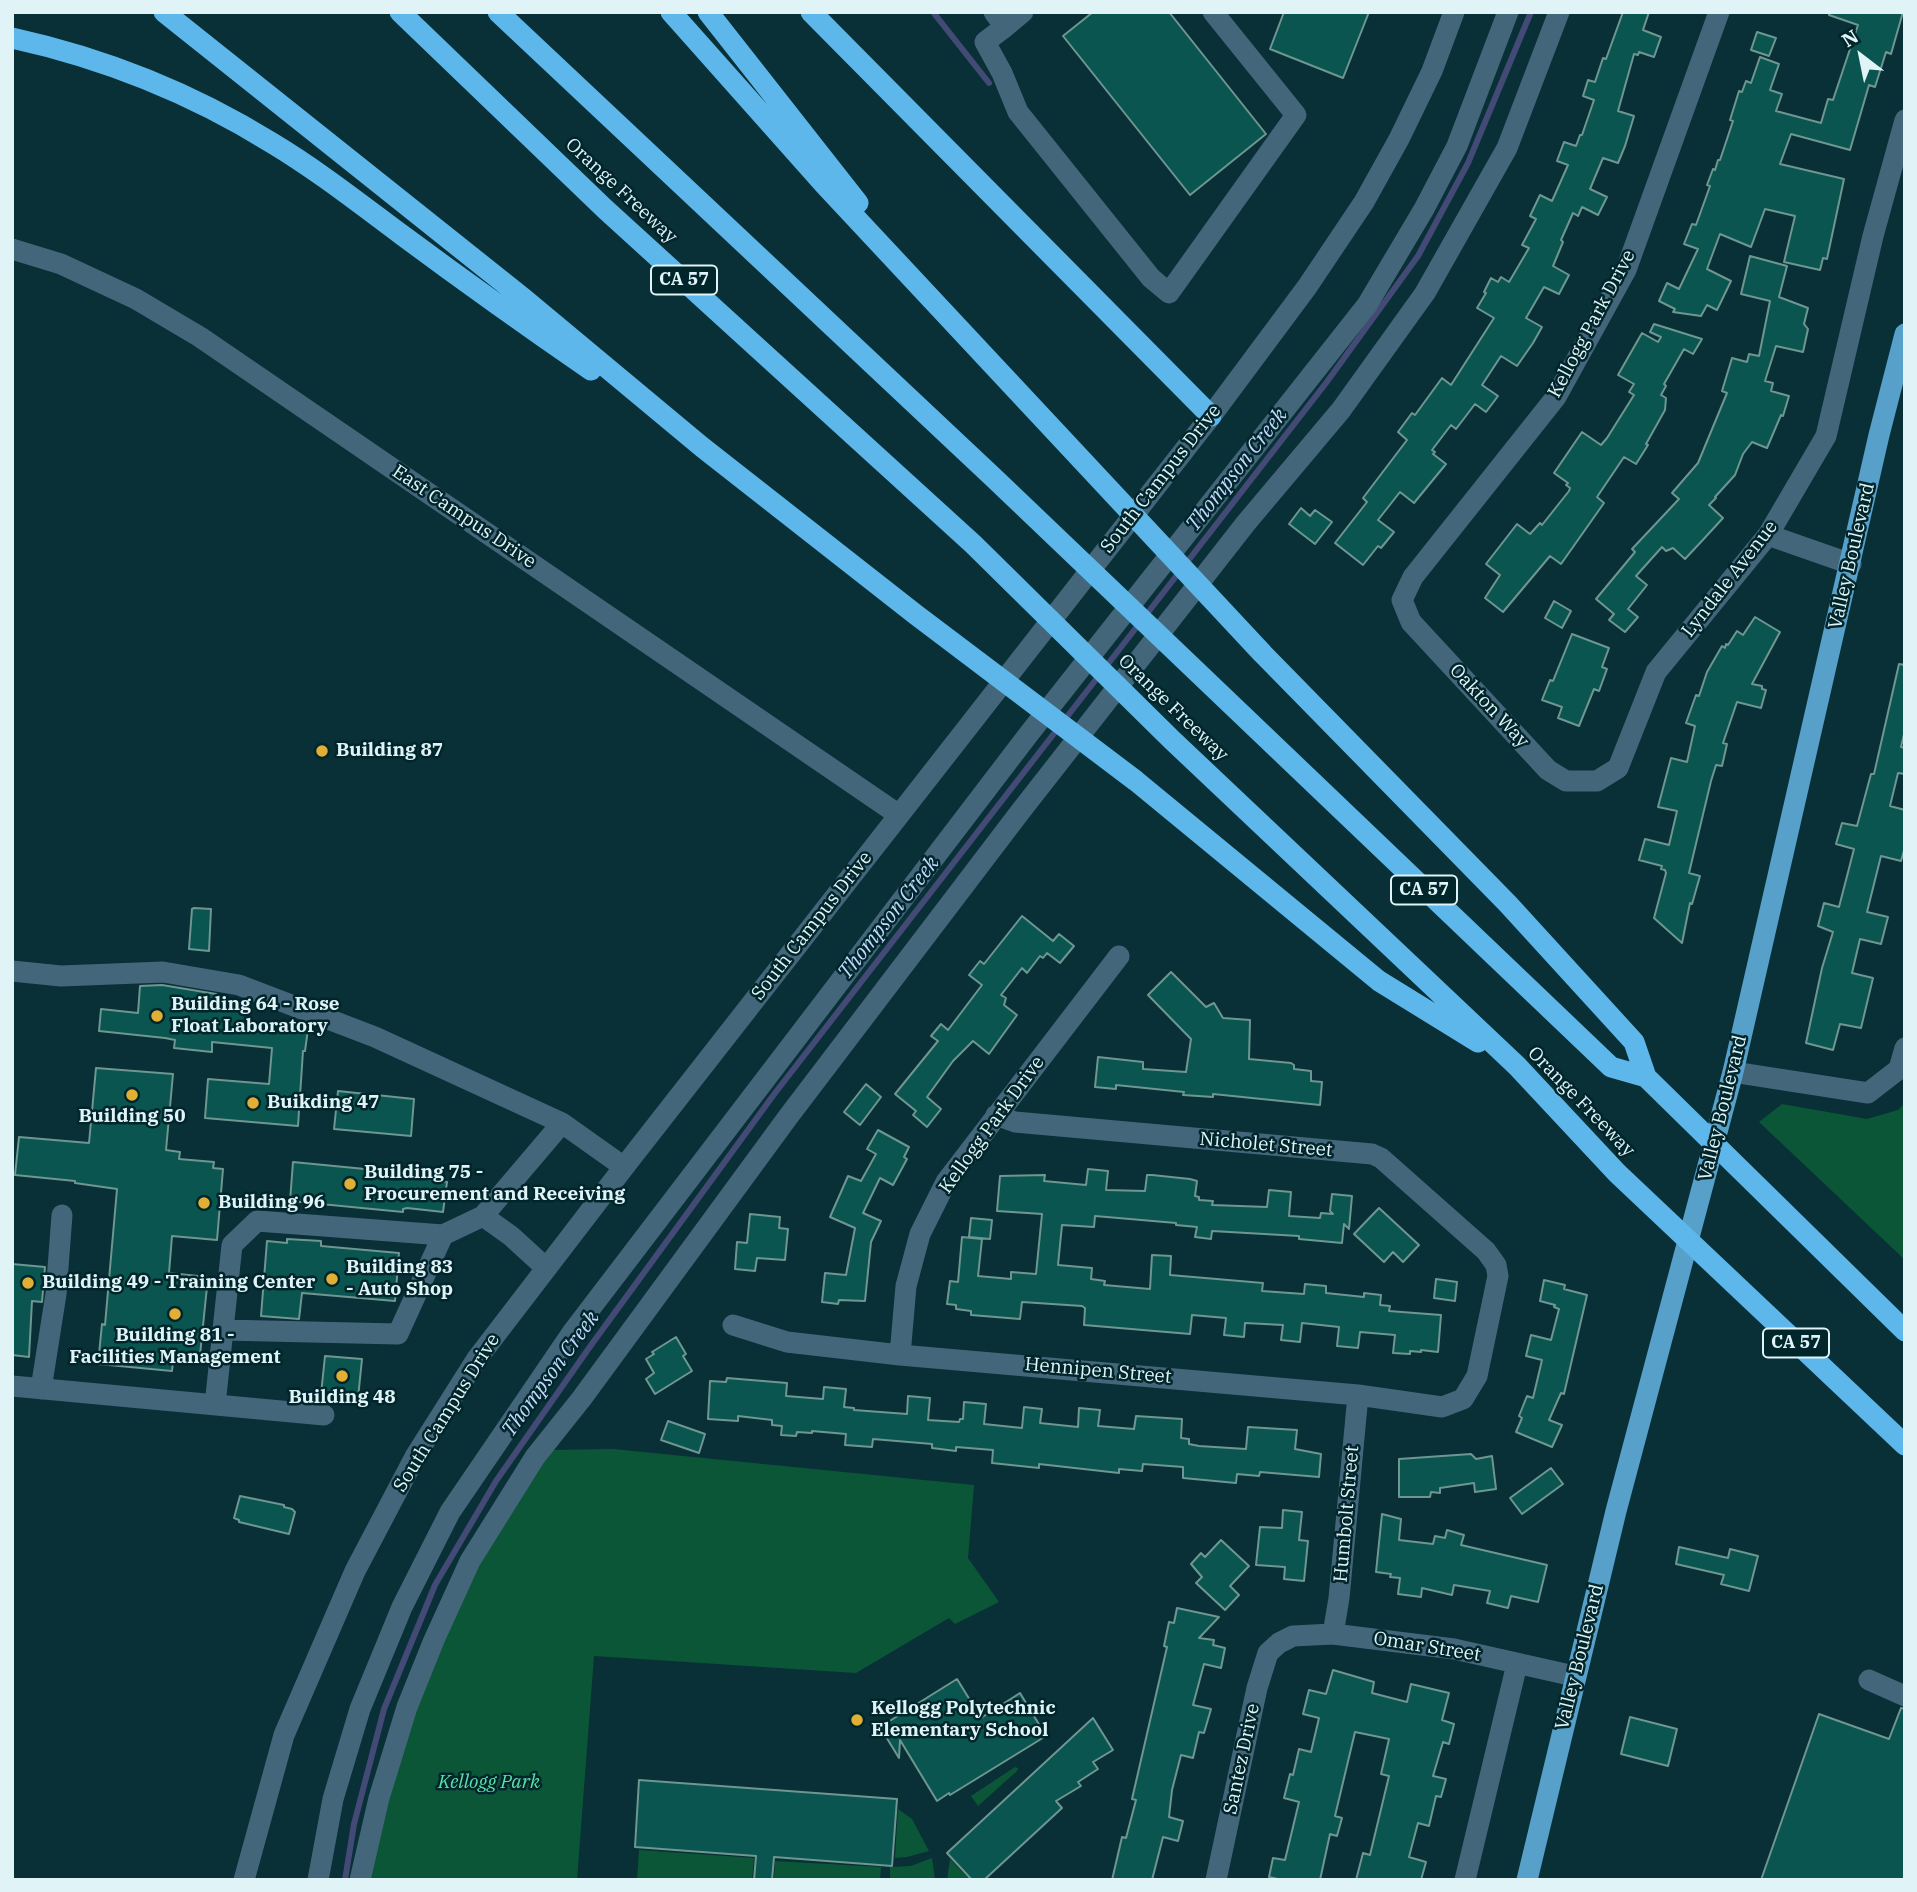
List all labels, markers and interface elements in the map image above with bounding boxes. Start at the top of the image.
north arrow [1826,21,1896,91]
text: N [1837,24,1863,52]
street label: Orange Freeway [560,133,682,249]
street label: Kellogg Park Drive [1543,246,1641,402]
road number: CA 57 [651,266,717,294]
street label: South Campus Drive [1096,400,1226,558]
water label: Thompson Creek [1181,403,1293,537]
street label: East Campus Drive [388,460,540,574]
street label: Valley Boulevard [1824,481,1880,631]
street label: Lyndale Avenue [1677,516,1783,642]
street label: Orange Freeway [1113,650,1233,766]
street label: Oakton Way [1444,659,1534,753]
place label: Building 87 [336,740,443,762]
marker: Building 87 [314,743,330,759]
street label: South Campus Drive [747,847,877,1005]
water label: Thompson Creek [833,851,945,985]
road number: CA 57 [1391,876,1457,904]
place label: Building 64 - Rose Float Laboratory [171,994,340,1038]
marker: Building 64 - Rose Float Laboratory [149,1008,165,1024]
street label: Valley Boulevard [1694,1033,1752,1183]
street label: Orange Freeway [1523,1042,1639,1162]
street label: Kellogg Park Drive [935,1052,1049,1198]
marker: Building 50 [124,1087,140,1103]
place label: Buikding 47 [267,1092,380,1114]
marker: Buikding 47 [245,1095,261,1111]
place label: Building 50 [78,1106,186,1128]
street label: Nicholet Street [1199,1128,1333,1162]
place label: Building 75 - Procurement and Receiving [364,1162,625,1206]
marker: Building 75 - Procurement and Receiving [342,1176,358,1192]
place label: Building 96 [218,1192,325,1214]
marker: Building 96 [196,1195,212,1211]
place label: Building 83 - Auto Shop [346,1257,453,1301]
marker: Building 83 - Auto Shop [324,1271,340,1287]
place label: Building 49 - Training Center [42,1272,315,1294]
marker: Building 49 - Training Center [20,1275,36,1291]
marker: Building 81 - Facilities Management [167,1306,183,1322]
water label: Thompson Creek [497,1306,605,1442]
place label: Building 81 - Facilities Management [69,1325,281,1369]
road number: CA 57 [1763,1328,1829,1358]
street label: South Campus Drive [389,1330,505,1496]
street label: Hennipen Street [1024,1353,1172,1389]
marker: Building 48 [334,1368,350,1384]
place label: Building 48 [288,1387,396,1409]
street label: Humbolt Street [1330,1445,1364,1583]
street label: Valley Boulevard [1551,1582,1609,1732]
street label: Omar Street [1372,1627,1482,1667]
place label: Kellogg Polytechnic Elementary School [871,1698,1056,1742]
street label: Santez Drive [1219,1702,1265,1816]
marker: Kellogg Polytechnic Elementary School [849,1712,865,1728]
park label: Kellogg Park [438,1772,540,1794]

